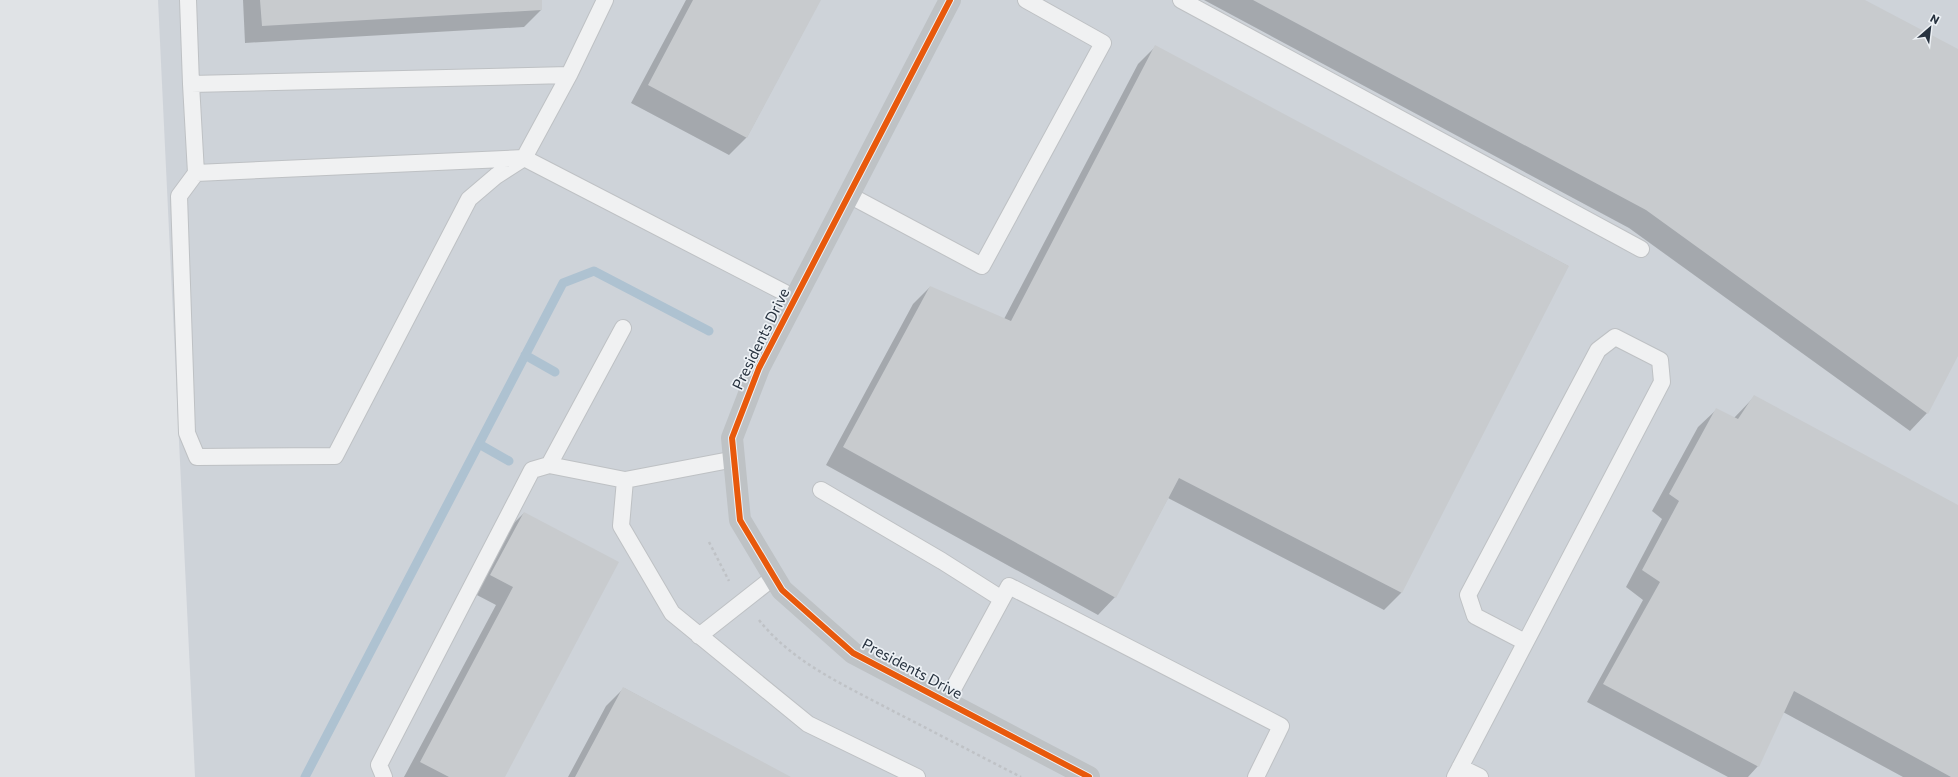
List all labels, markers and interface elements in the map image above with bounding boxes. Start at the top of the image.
north arrow [1910,8,1950,48]
text: N [1928,11,1942,26]
street label: Presidents Drive [728,285,793,392]
street label: Presidents Drive [859,634,966,702]

